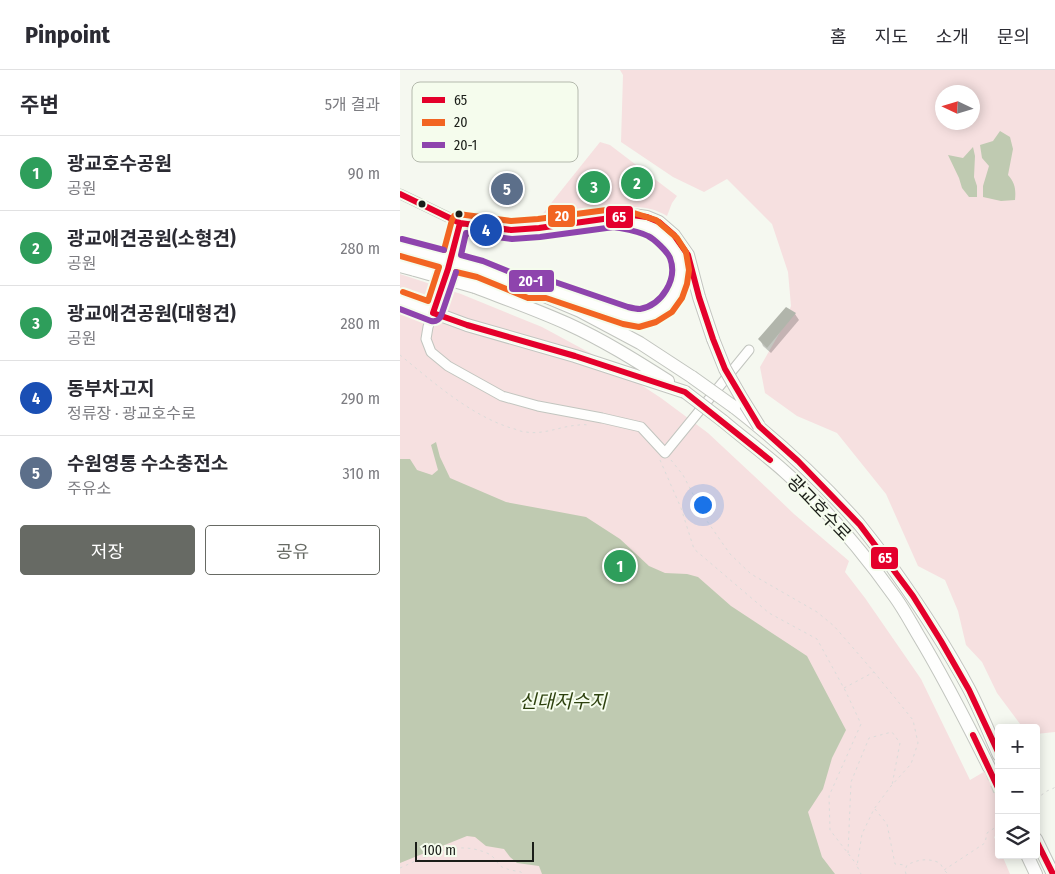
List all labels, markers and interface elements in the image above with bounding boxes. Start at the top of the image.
text: Pinpoint [25,21,110,49]
text: 홈 [830,26,847,48]
text: 지도 [875,26,908,48]
text: 소개 [936,26,969,48]
text: 문의 [997,26,1030,48]
legend [412,82,578,162]
north arrow [935,85,980,130]
text: 주변 [20,92,59,118]
text: 65 [454,92,467,109]
text: 5개 결과 [325,95,380,114]
text: 20 [454,114,467,131]
text: 20-1 [454,137,477,154]
text: 광교호수공원 [67,152,172,175]
text: 1 [33,164,39,183]
text: 90 m [348,164,380,183]
pin: 2 [621,164,653,202]
pin: 3 [578,168,610,206]
pin: 5 [491,170,523,208]
text: 공원 [67,179,96,198]
unlabelled marker [417,199,427,209]
line badge: 20 [547,204,576,228]
line badge: 65 [605,205,634,229]
text: 20 [554,208,569,225]
unlabelled marker [454,209,464,219]
text: 65 [612,209,626,226]
pin: 4 [470,211,502,249]
text: 광교애견공원(소형견) [67,227,236,250]
text: 2 [32,239,40,258]
text: 280 m [341,239,380,258]
text: 공원 [67,254,96,273]
line badge: 20-1 [508,269,555,293]
text: 20-1 [518,273,543,290]
text: 광교애견공원(대형견) [67,302,236,325]
text: 3 [32,314,40,333]
text: 280 m [341,314,380,333]
text: 공원 [67,329,96,348]
text: 동부차고지 [67,377,154,400]
text: 4 [32,389,40,408]
text: 290 m [341,389,380,408]
text: 정류장 · 광교호수로 [67,404,196,423]
text: 수원영통 수소충전소 [67,452,228,475]
text: 5 [32,464,40,483]
text: 310 m [343,464,380,483]
street label: 광교호수로 [782,471,856,545]
text: 주유소 [67,479,111,498]
your location [690,492,716,518]
button: 저장 [20,525,195,575]
button: 공유 [205,525,380,575]
line badge: 65 [870,546,899,570]
pin: 1 [604,547,636,585]
text: 65 [878,550,892,567]
water label: 신대저수지 [519,690,608,713]
map controls [995,724,1040,859]
button: + [995,724,1040,769]
button: − [995,769,1040,814]
button: layers [995,814,1040,859]
scale bar [415,839,534,862]
text: 100 m [422,842,456,859]

